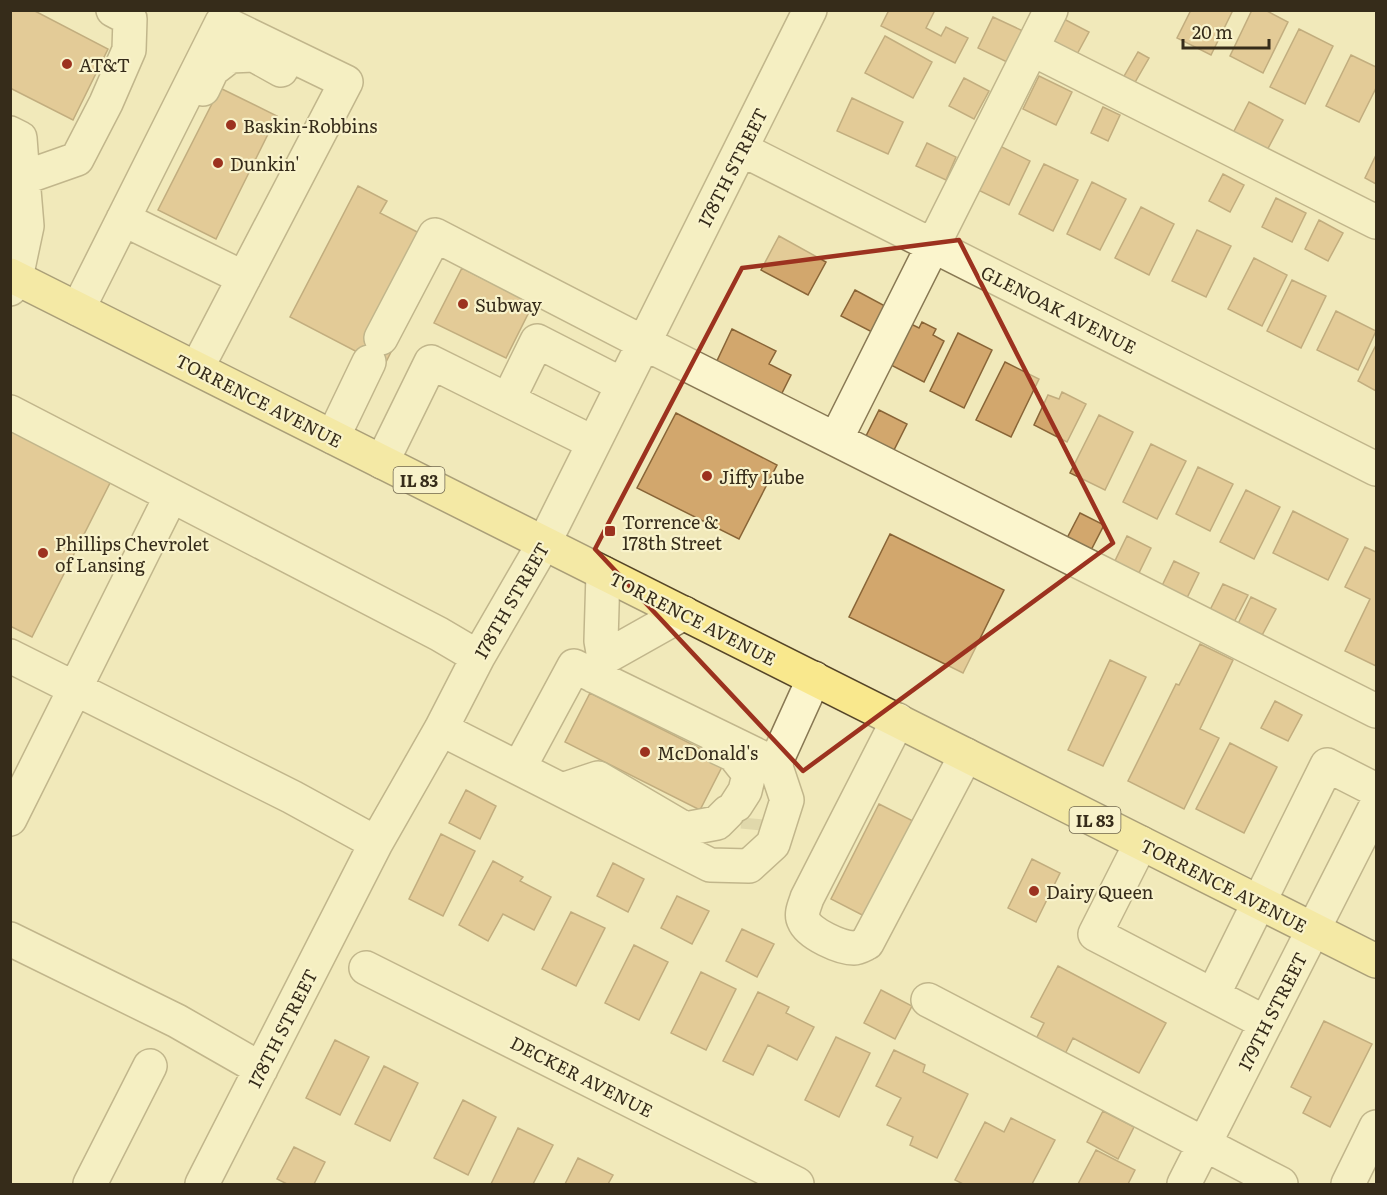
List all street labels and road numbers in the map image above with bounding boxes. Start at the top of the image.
street label: 178TH STREET [690,103,774,231]
street label: GLENOAK AVENUE [976,258,1142,360]
street label: TORRENCE AVENUE [171,346,347,454]
road number: IL 83 [394,467,444,493]
street label: 178TH STREET [467,537,555,663]
street label: TORRENCE AVENUE [605,564,781,672]
road number: IL 83 [1070,807,1120,833]
street label: TORRENCE AVENUE [1136,831,1312,939]
street label: 179TH STREET [1231,947,1313,1075]
street label: 178TH STREET [240,964,324,1092]
street label: DECKER AVENUE [506,1028,658,1124]

